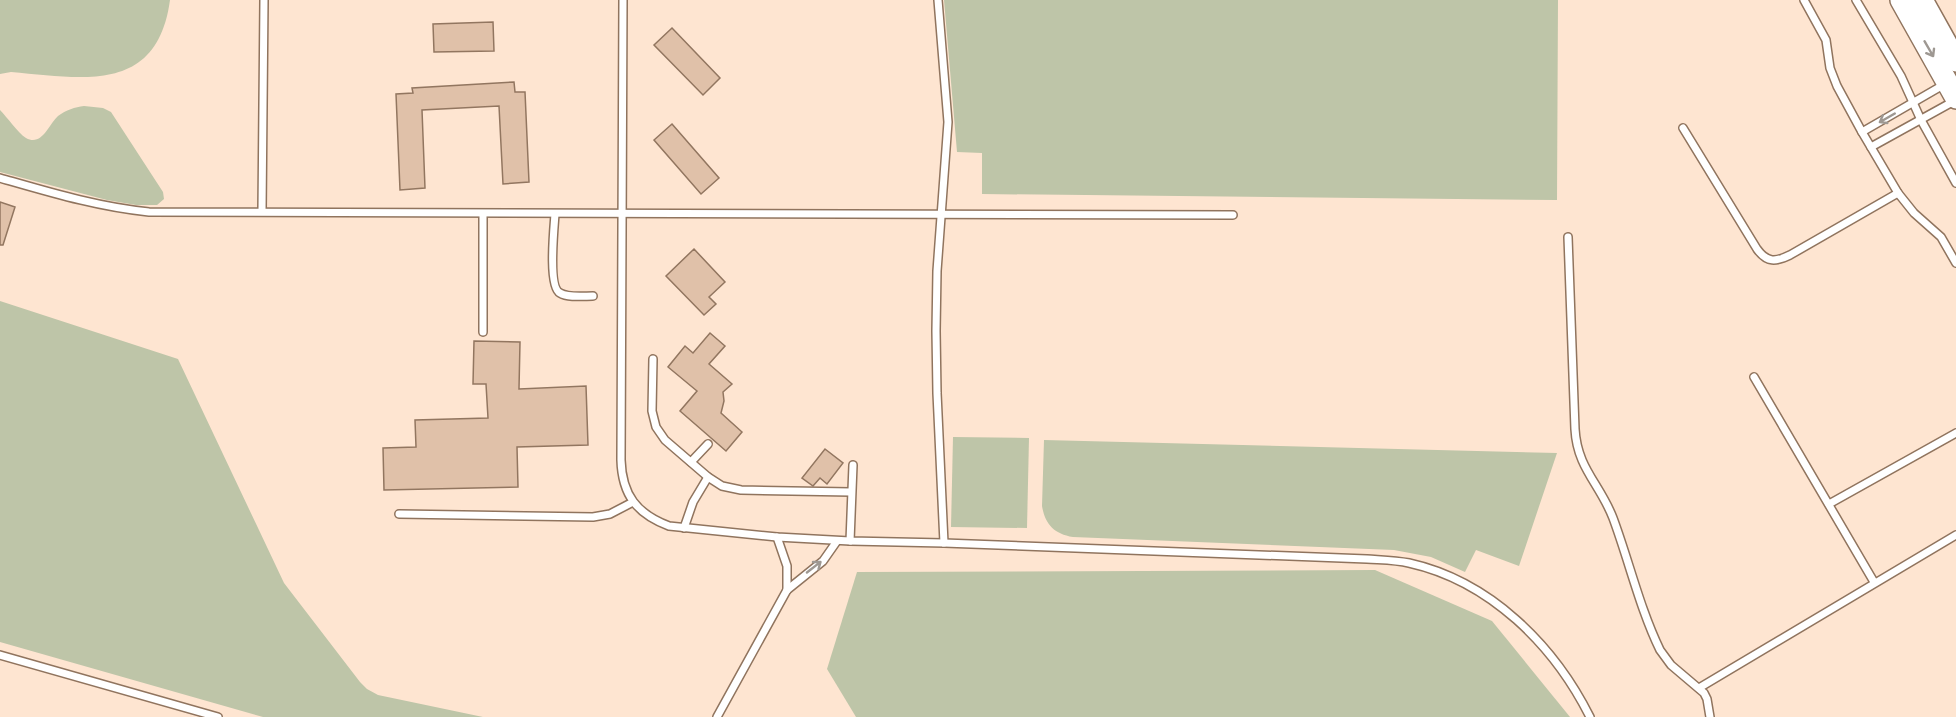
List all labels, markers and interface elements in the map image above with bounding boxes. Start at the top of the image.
one-way arrow [1923,40,1935,57]
one-way arrow [1879,112,1896,124]
one-way arrow [806,561,822,574]

